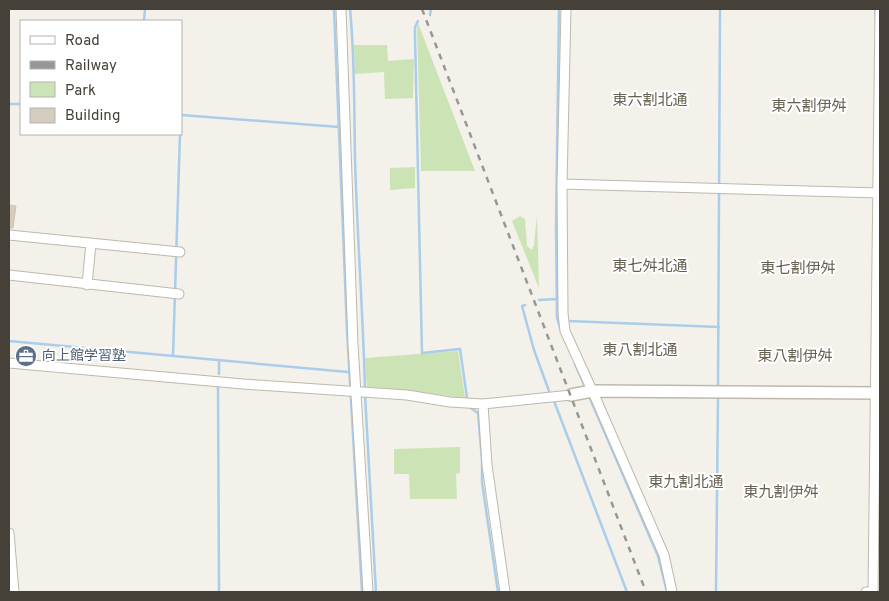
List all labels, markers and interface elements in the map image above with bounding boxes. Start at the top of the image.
legend [20,20,182,135]
text: Road [65,32,100,51]
text: Railway [65,57,117,76]
text: Park [65,82,96,101]
district label: 東六割北通 [612,91,688,111]
district label: 東六割伊舛 [771,98,847,117]
text: Building [65,107,120,126]
district label: 東七舛北通 [612,257,688,277]
district label: 東七割伊舛 [760,260,836,279]
district label: 東八割北通 [602,341,678,361]
office icon: 向上館学習塾 [14,344,38,368]
place label: 向上館学習塾 [42,348,126,365]
district label: 東八割伊舛 [757,348,833,367]
district label: 東九割北通 [648,473,724,493]
district label: 東九割伊舛 [743,484,819,503]

